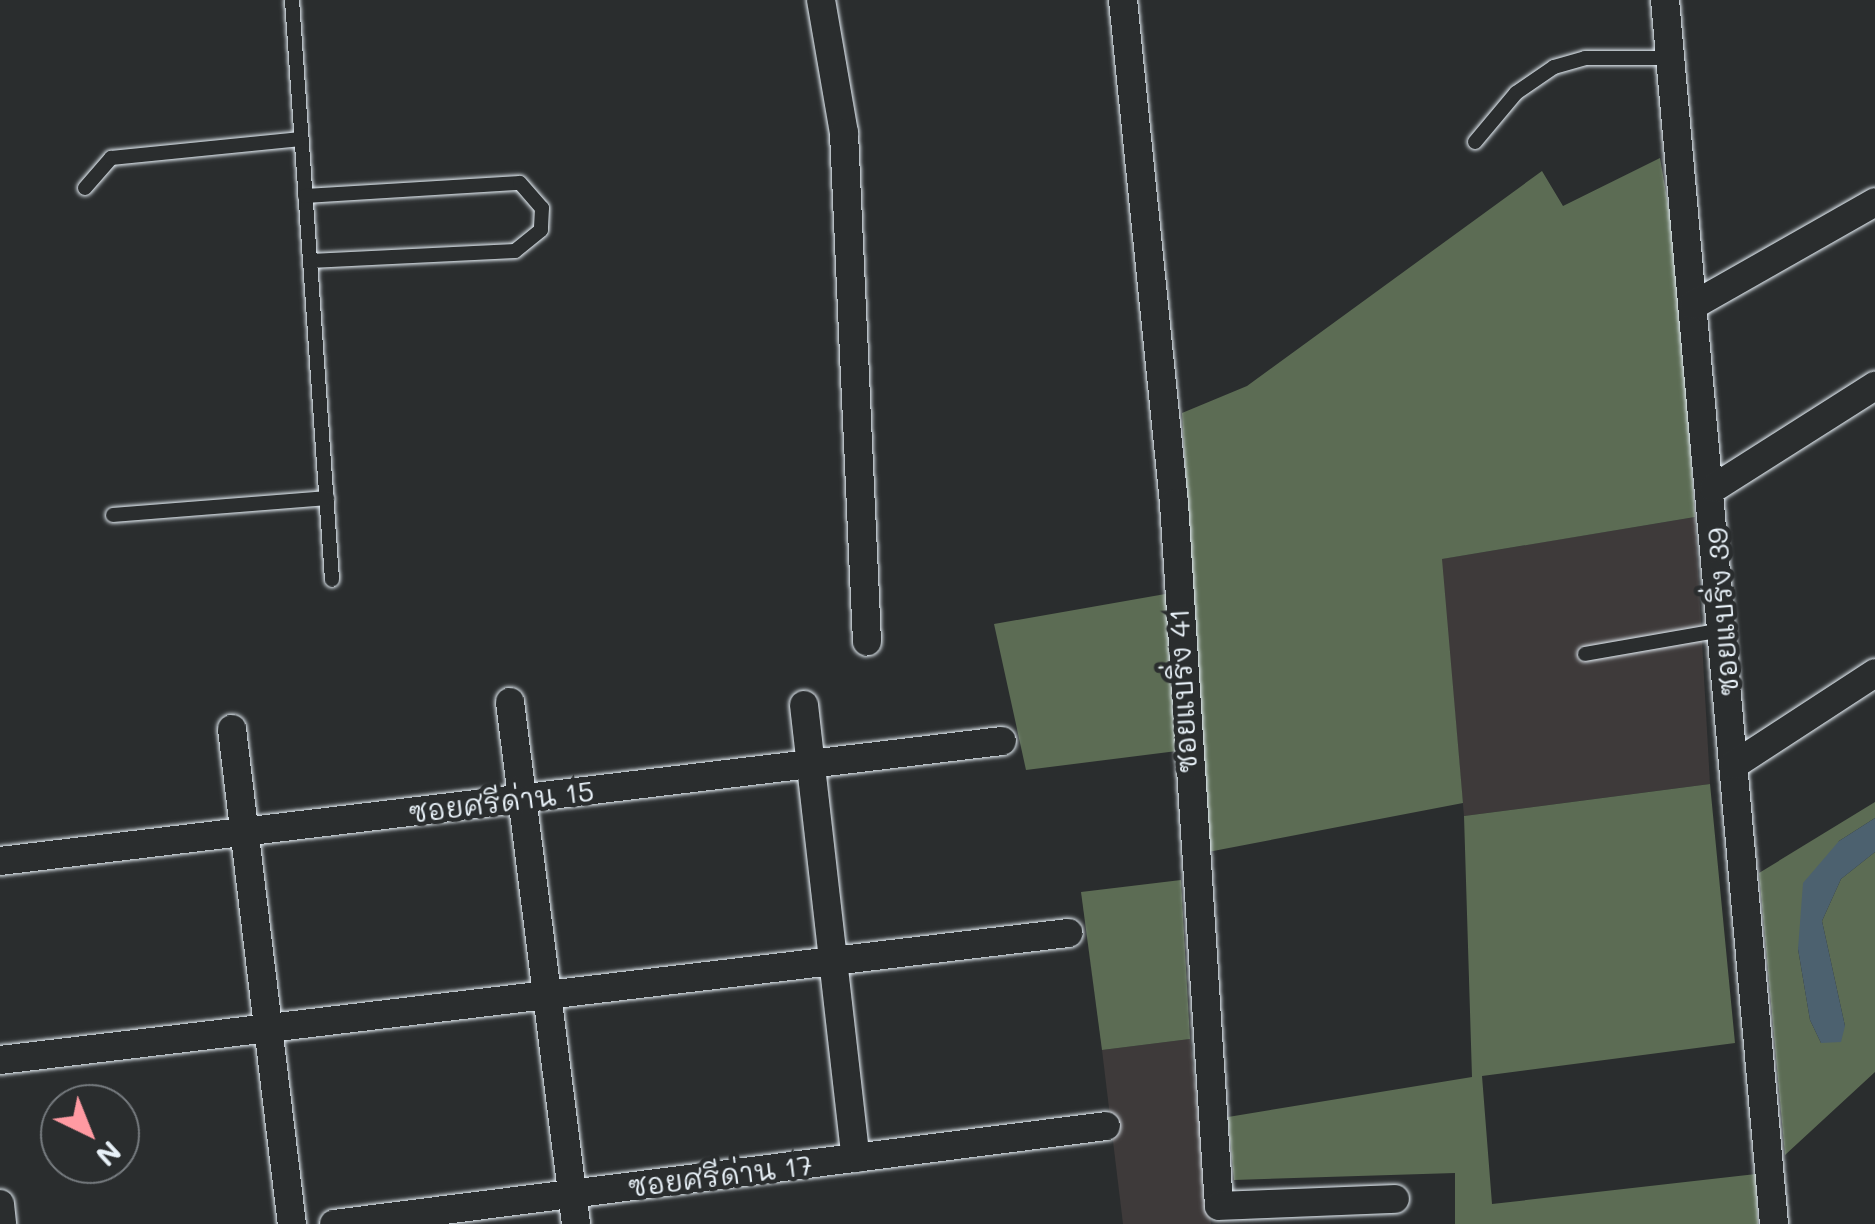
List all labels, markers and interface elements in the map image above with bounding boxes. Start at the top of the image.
street label: ซอยแบริ่ง 39 [1699,526,1745,698]
street label: ซอยแบริ่ง 41 [1161,608,1203,774]
street label: ซอยศรีด่าน 15 [406,773,596,829]
north arrow [40,1084,140,1184]
text: N [89,1134,129,1175]
street label: ซอยศรีด่าน 17 [626,1147,814,1203]

